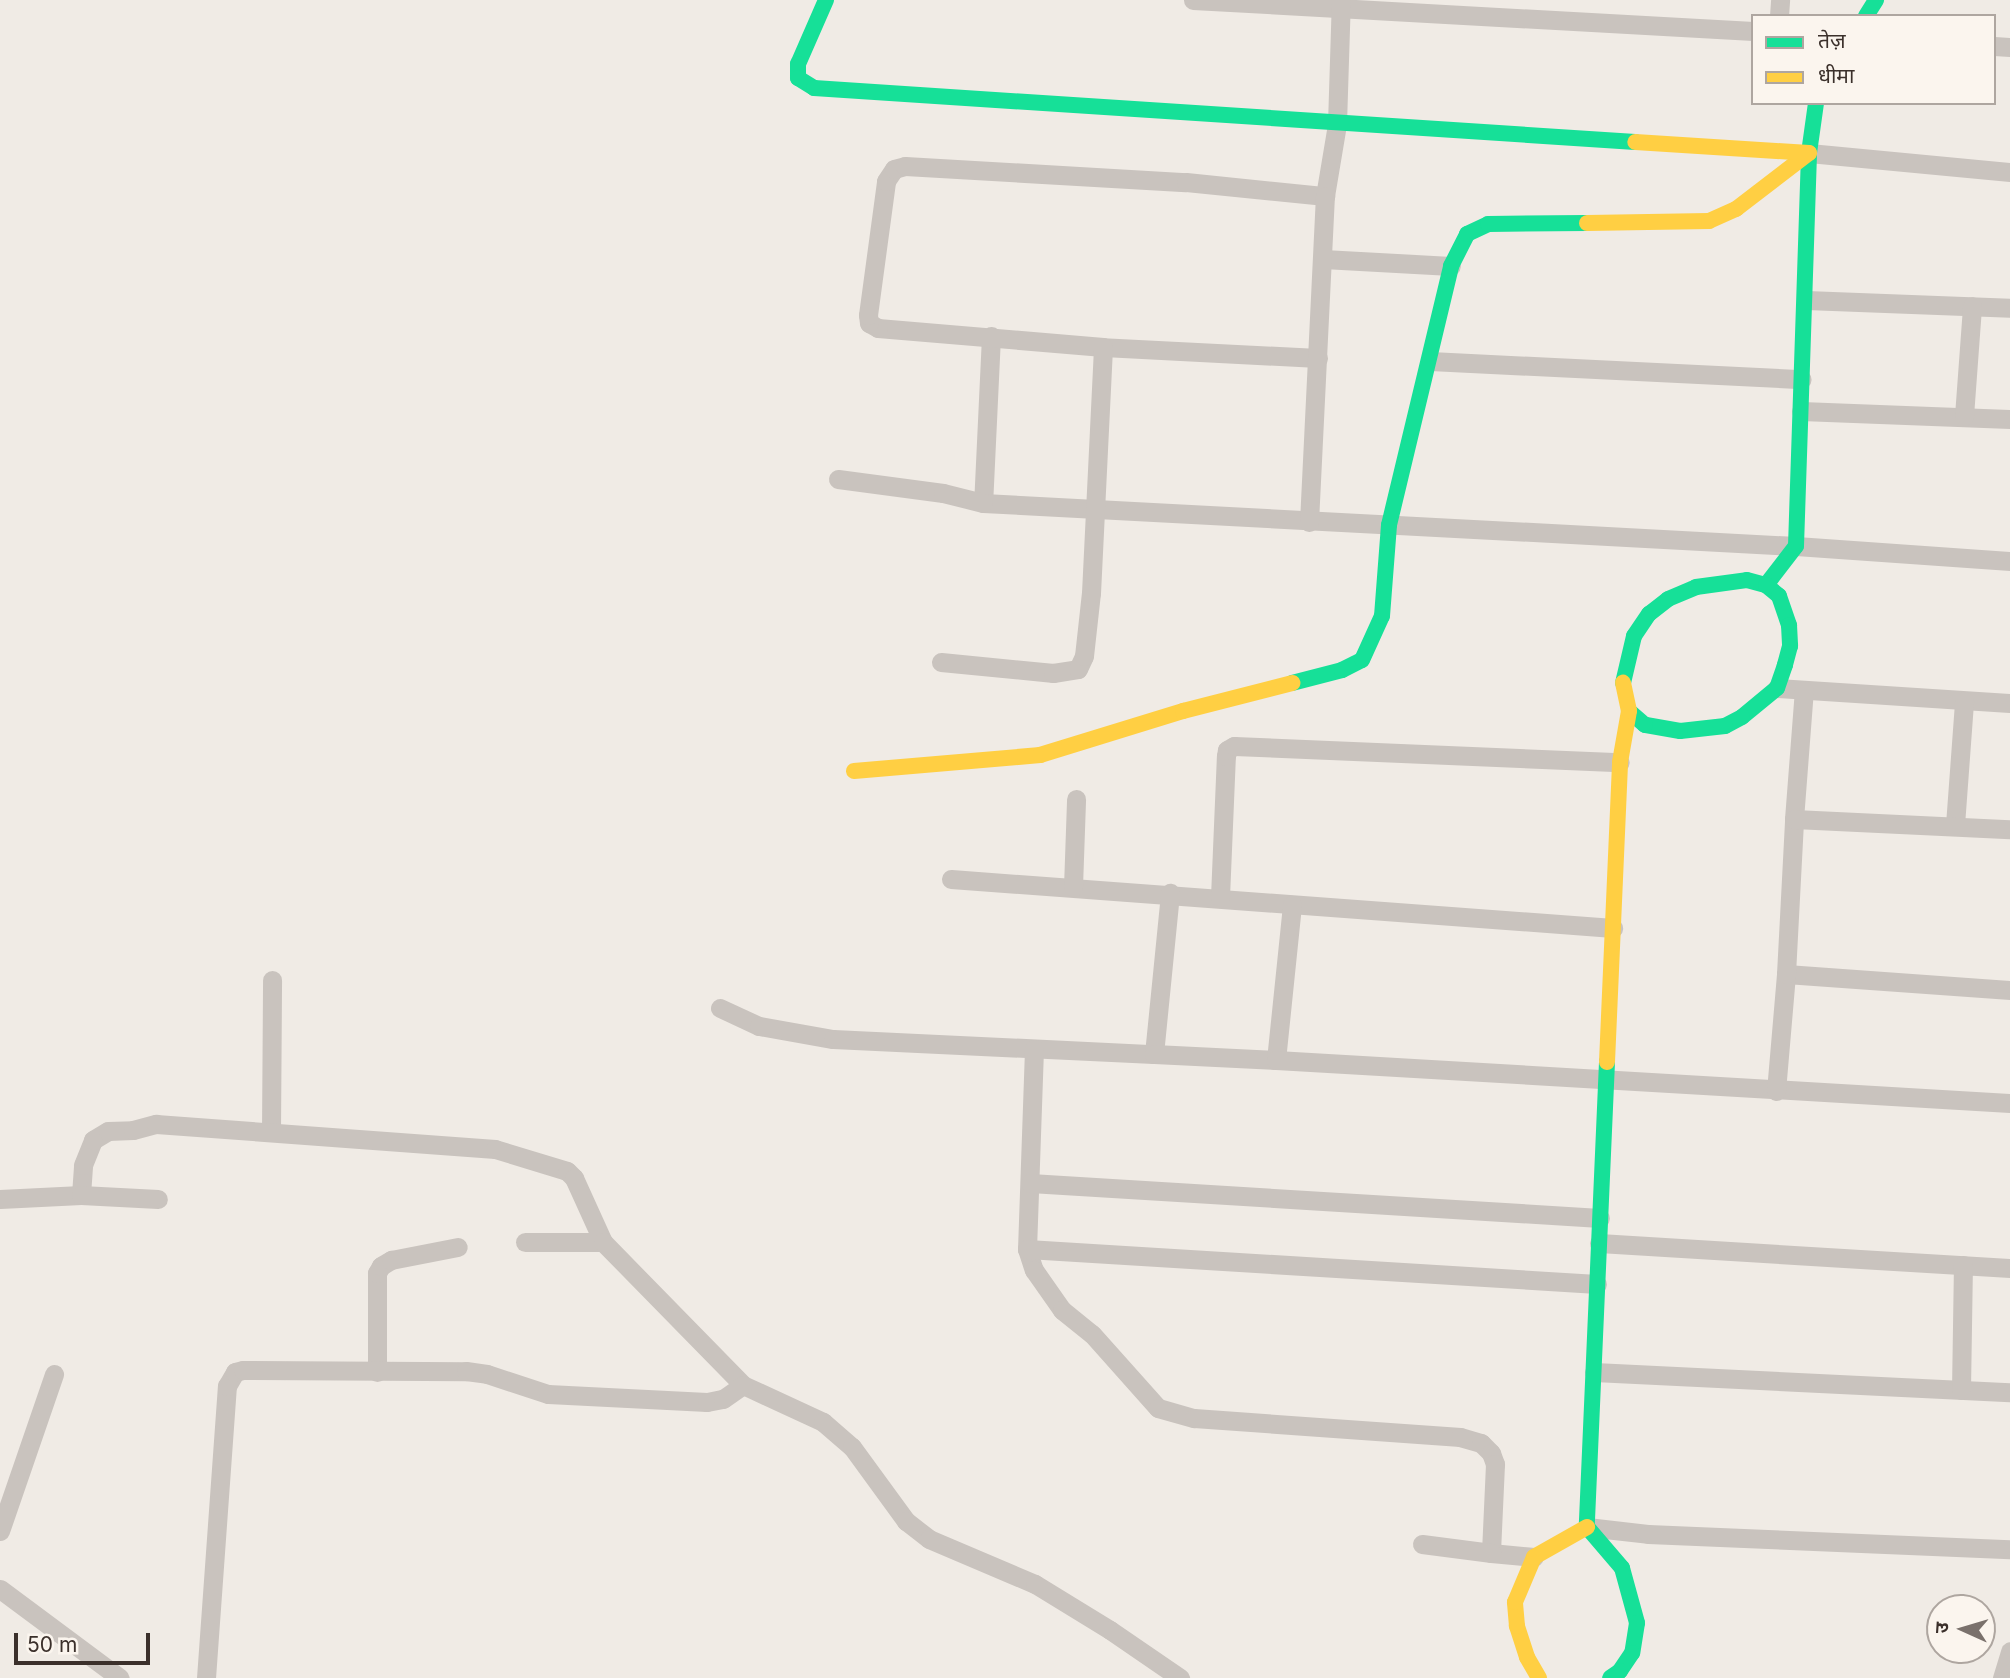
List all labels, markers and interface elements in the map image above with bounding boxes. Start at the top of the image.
legend [1751,14,1996,105]
text: तेज़ [1818,28,1846,53]
text: धीमा [1818,63,1854,88]
north arrow [1926,1594,1996,1664]
scale bar [18,1618,154,1662]
text: उ [1930,1621,1953,1634]
text: 50 m [27,1632,77,1657]

